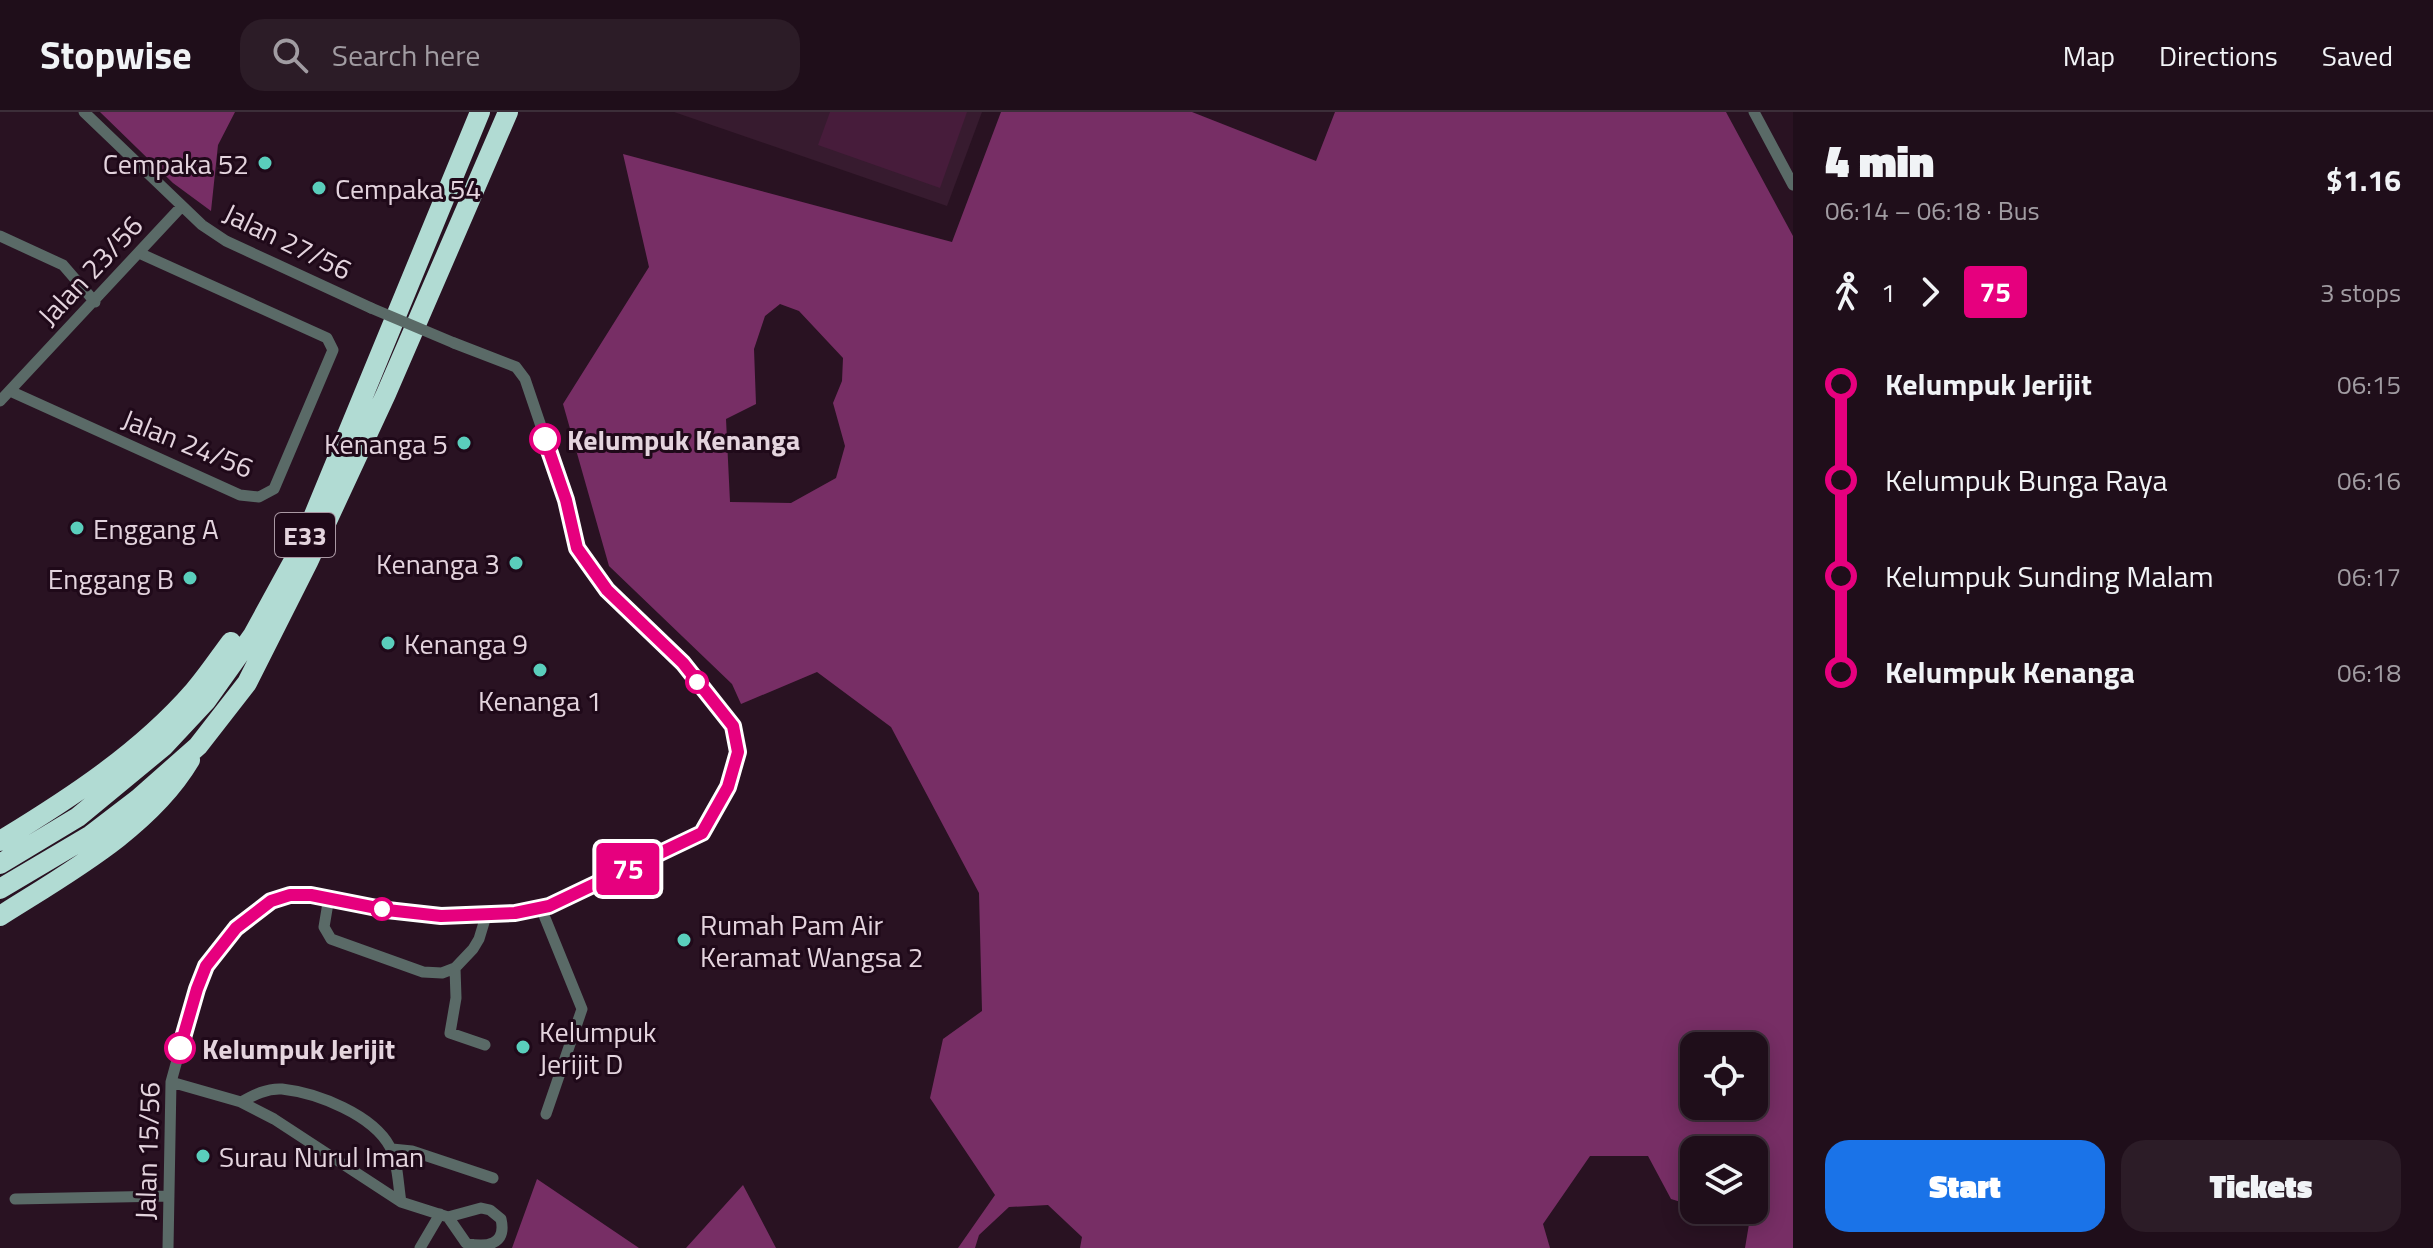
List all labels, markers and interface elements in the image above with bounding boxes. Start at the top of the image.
search box [240,19,800,91]
text: Stopwise [40,26,192,84]
text: Search here [332,32,480,78]
icon: search [268,33,312,77]
text: Map [2063,34,2115,77]
text: Directions [2159,34,2278,77]
text: Saved [2322,34,2393,77]
text: 4 min [1825,127,1934,194]
place label: Cempaka 52 [103,142,249,185]
marker: Cempaka 52 [256,154,274,172]
text: $1.16 [2326,157,2401,203]
place label: Cempaka 54 [335,167,481,210]
marker: Cempaka 54 [310,179,328,197]
street label: Jalan 27/56 [217,191,359,291]
text: 06:14 – 06:18 · Bus [1825,191,2040,230]
street label: Jalan 23/56 [27,205,153,335]
icon: walk [1825,270,1869,314]
icon: forward [1908,270,1952,314]
text: 75 [1980,270,2011,313]
text: 1 [1881,273,1896,312]
text: 3 stops [2320,273,2401,312]
text: Kelumpuk Jerijit [1885,361,2092,407]
text: 06:15 [2337,365,2401,404]
street label: Jalan 24/56 [116,397,260,489]
place label: Kelumpuk Kenanga [567,418,800,461]
place label: Kenanga 5 [324,422,448,465]
marker: Kelumpuk Kenanga [530,424,560,454]
marker: Kenanga 5 [455,434,473,452]
text: Kelumpuk Bunga Raya [1885,457,2168,503]
text: 06:16 [2337,461,2401,500]
place label: Enggang A [93,507,219,550]
road number: E33 [275,513,335,557]
marker: Enggang A [68,519,86,537]
place label: Kenanga 3 [376,542,500,585]
text: Kelumpuk Sunding Malam [1885,553,2214,599]
marker: Kenanga 3 [507,554,525,572]
place label: Enggang B [48,557,174,600]
text: 06:17 [2337,557,2401,596]
marker: Enggang B [181,569,199,587]
place label: Kenanga 9 [404,622,528,665]
marker: Kenanga 9 [379,634,397,652]
text: Kelumpuk Kenanga [1885,649,2135,695]
text: 06:18 [2337,653,2401,692]
marker: Kenanga 1 [531,661,549,679]
unlabelled marker [686,671,708,693]
place label: Kenanga 1 [478,679,602,722]
line badge: 75 [592,843,664,895]
text: 75 [612,847,644,890]
unlabelled marker [371,898,393,920]
place label: Rumah Pam Air Keramat Wangsa 2 [700,903,924,978]
marker: Rumah Pam Air Keramat Wangsa 2 [675,931,693,949]
place label: Kelumpuk Jerijit D [539,1010,656,1085]
place label: Kelumpuk Jerijit [202,1027,395,1070]
map controls [1680,1032,1768,1224]
button: locate [1680,1032,1768,1120]
marker: Kelumpuk Jerijit [165,1033,195,1063]
marker: Kelumpuk Jerijit D [514,1038,532,1056]
street label: Jalan 15/56 [123,1081,171,1221]
place label: Surau Nurul Iman [219,1135,424,1178]
button: layers [1680,1136,1768,1224]
button: Start [1825,1140,2105,1232]
button: Tickets [2121,1140,2401,1232]
marker: Surau Nurul Iman [194,1147,212,1165]

